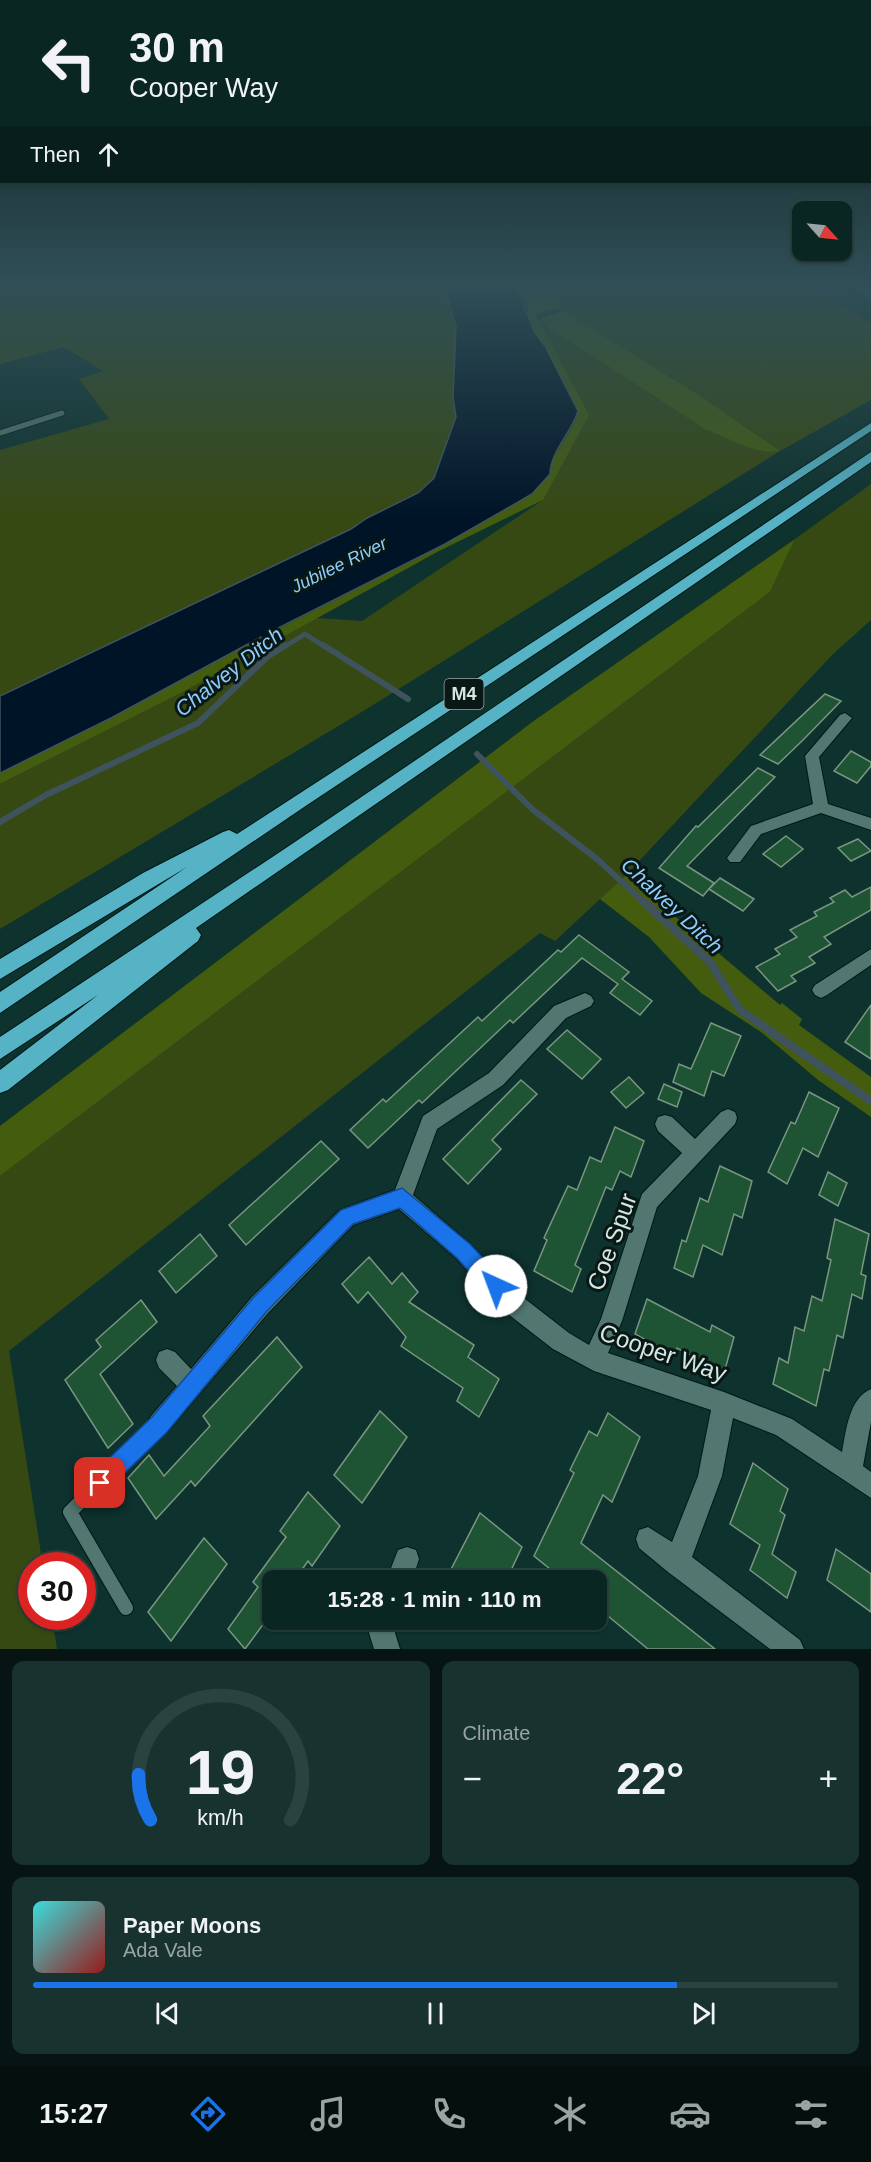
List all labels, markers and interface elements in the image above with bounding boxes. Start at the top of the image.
icon: left [30,24,108,102]
text: 30 m [129,24,225,71]
text: Cooper Way [129,73,278,103]
icon: ahead [92,138,125,171]
text: Then [30,142,80,167]
north arrow [792,201,852,261]
map controls [792,201,852,261]
water label: Jubilee River [287,533,391,597]
water label: Chalvey Ditch [171,623,287,721]
road number: M4 [444,679,484,709]
water label: Chalvey Ditch [617,853,728,958]
street label: Coe Spur [582,1190,642,1294]
position arrow [464,1254,528,1318]
street label: Cooper Way [596,1318,730,1387]
pin [74,1457,125,1508]
icon: arrive [83,1466,116,1499]
speed limit sign: 30 [18,1552,96,1630]
text: 15:28 · 1 min · 110 m [328,1587,542,1612]
text: Climate [463,1722,530,1744]
text: 19 [186,1738,255,1807]
text: 22° [616,1753,684,1804]
text: − [463,1760,482,1797]
text: + [819,1760,838,1797]
text: km/h [198,1806,244,1830]
text: Paper Moons [123,1913,261,1938]
text: Ada Vale [123,1939,203,1961]
icon: previous [151,1997,184,2030]
icon: pause [419,1997,452,2030]
icon: next [687,1997,720,2030]
icon: directions [187,2093,229,2135]
icon: music [307,2093,349,2135]
icon: phone [428,2093,470,2135]
icon: climate [549,2093,591,2135]
icon: car [669,2093,711,2135]
icon: filters [790,2093,832,2135]
text: 15:27 [39,2099,108,2129]

